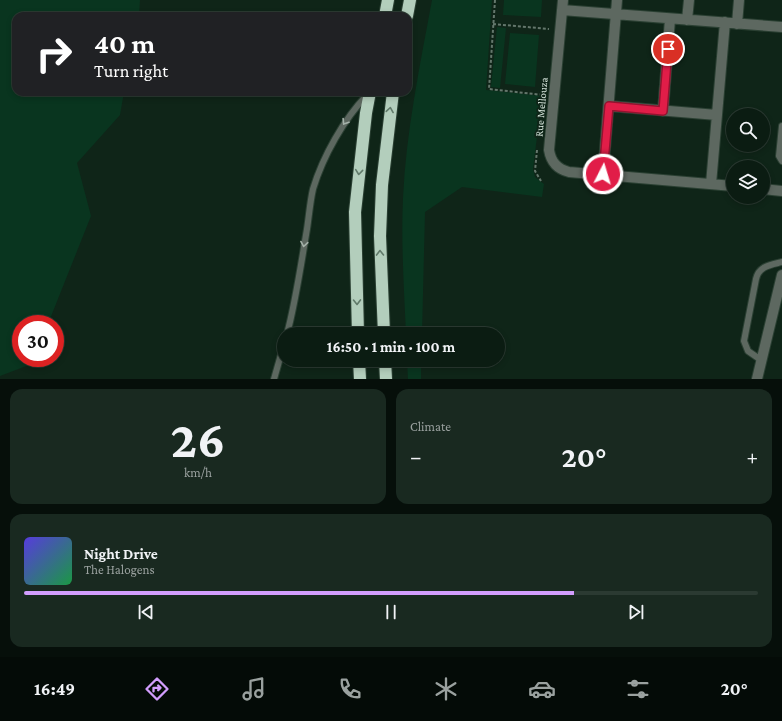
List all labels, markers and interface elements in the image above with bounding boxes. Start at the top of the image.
icon: right [28,28,80,80]
text: 40 m [94,28,155,59]
pin [651,32,685,66]
icon: arrive [657,38,679,60]
text: Turn right [94,61,168,81]
street label: Rue Mellouza [532,77,550,137]
one-way arrow [385,107,394,113]
map controls [726,108,770,204]
button: search [726,108,770,152]
one-way arrow [343,118,350,125]
position arrow [582,153,624,195]
button: layers [726,160,770,204]
one-way arrow [355,169,364,175]
one-way arrow [300,241,309,247]
one-way arrow [376,250,385,256]
one-way arrow [353,299,361,305]
speed limit sign: 30 [12,315,64,367]
text: 16:50 · 1 min · 100 m [327,339,455,355]
text: 26 [171,410,225,468]
text: Climate [410,419,451,434]
text: 20° [561,440,607,473]
text: − [410,444,422,469]
text: + [746,444,758,469]
text: km/h [184,465,212,480]
text: Night Drive [84,546,158,562]
text: The Halogens [84,562,155,577]
icon: previous [135,601,157,623]
icon: pause [380,601,402,623]
icon: next [625,601,647,623]
icon: directions [143,675,171,703]
icon: music [240,675,268,703]
icon: phone [336,675,364,703]
icon: climate [432,675,460,703]
icon: car [528,675,556,703]
icon: filters [624,675,652,703]
text: 16:49 [34,679,75,699]
text: 20° [721,679,748,699]

